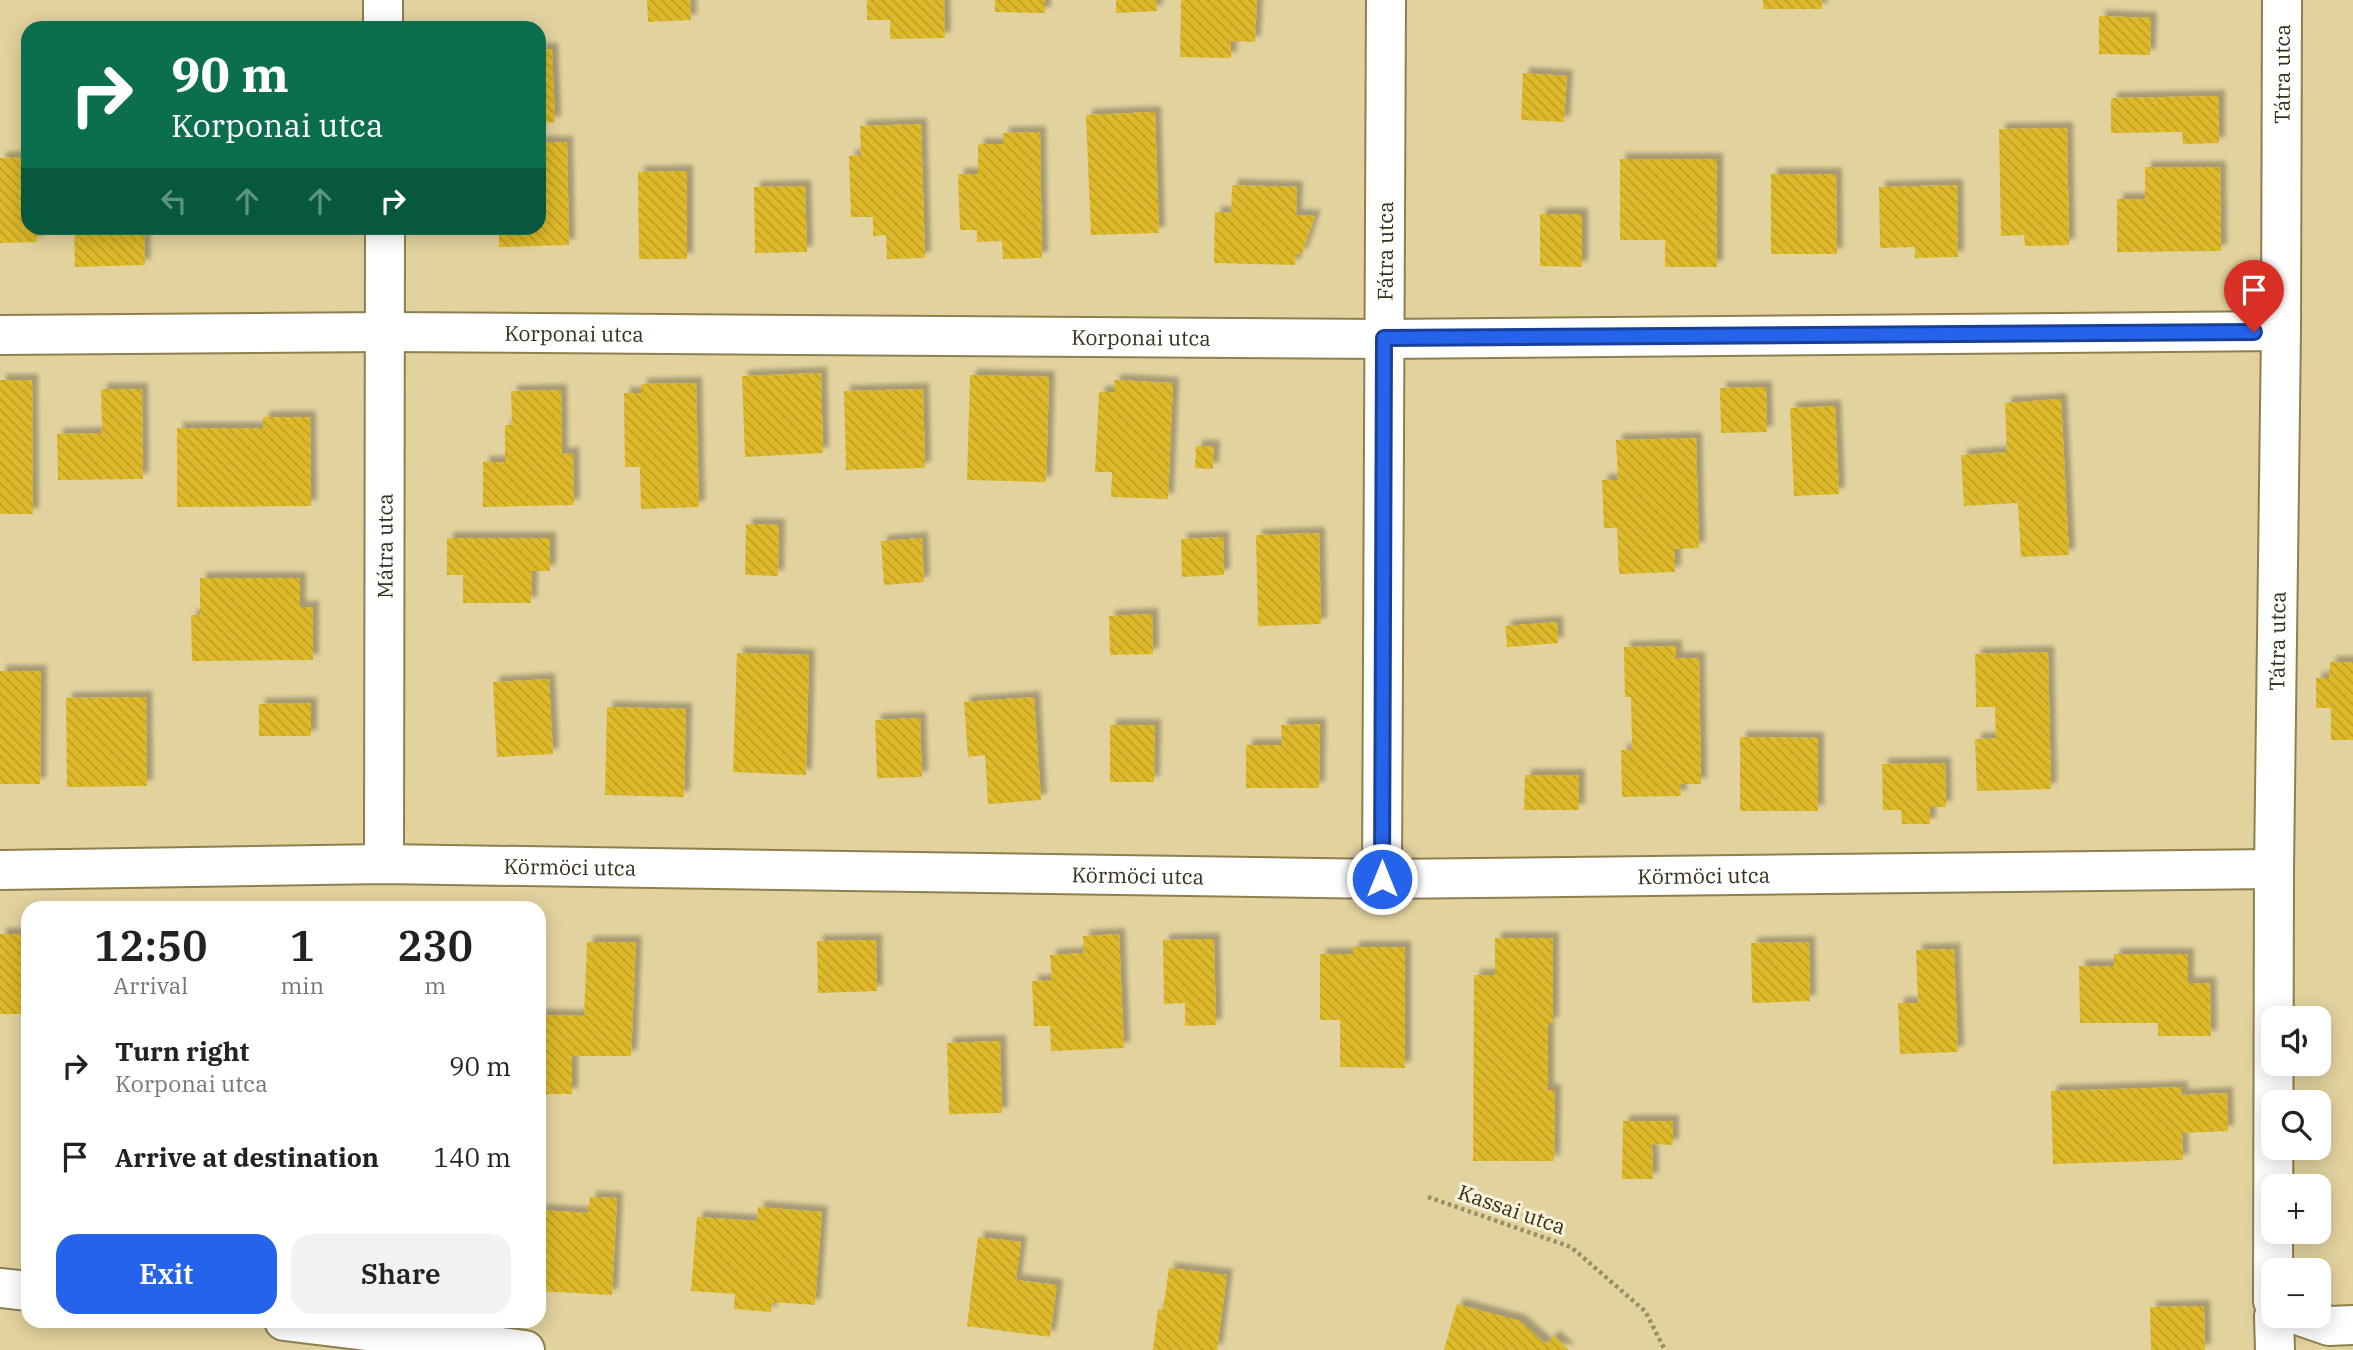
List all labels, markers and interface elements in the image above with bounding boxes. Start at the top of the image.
street label: Tátra utca [2268,24,2296,124]
text: 90 m [171,42,289,105]
icon: right [56,49,147,140]
text: Korponai utca [171,104,383,146]
icon: left [155,182,193,220]
icon: ahead [228,182,266,220]
icon: ahead [301,182,339,220]
icon: right [374,182,412,220]
street label: Fátra utca [1371,201,1399,301]
pin [2224,260,2284,332]
icon: arrive [2235,271,2273,309]
street label: Korponai utca [504,319,644,348]
street label: Korponai utca [1071,323,1211,352]
street label: Mátra utca [370,493,399,599]
street label: Tátra utca [2262,591,2292,691]
position arrow [1345,842,1419,916]
street label: Körmöci utca [503,852,636,882]
street label: Körmöci utca [1071,860,1204,890]
street label: Körmöci utca [1637,861,1770,890]
text: 12:50 [94,918,207,973]
text: 1 [290,918,315,973]
text: 230 [397,918,473,973]
text: Arrival [113,970,188,1000]
text: min [280,970,324,1000]
text: m [424,970,446,1000]
map controls [2261,1006,2331,1328]
button: sound [2261,1006,2331,1076]
text: Turn right [115,1034,249,1068]
icon: right [56,1047,94,1085]
text: 90 m [449,1049,511,1083]
text: Korponai utca [115,1068,268,1098]
button: search [2261,1090,2331,1160]
icon: arrive [56,1138,94,1176]
text: Arrive at destination [115,1140,379,1174]
text: 140 m [433,1140,511,1174]
button: + [2261,1174,2331,1244]
street label: Kassai utca [1455,1178,1569,1240]
button: Exit [56,1234,277,1314]
button: Share [291,1234,511,1314]
button: − [2261,1258,2331,1328]

